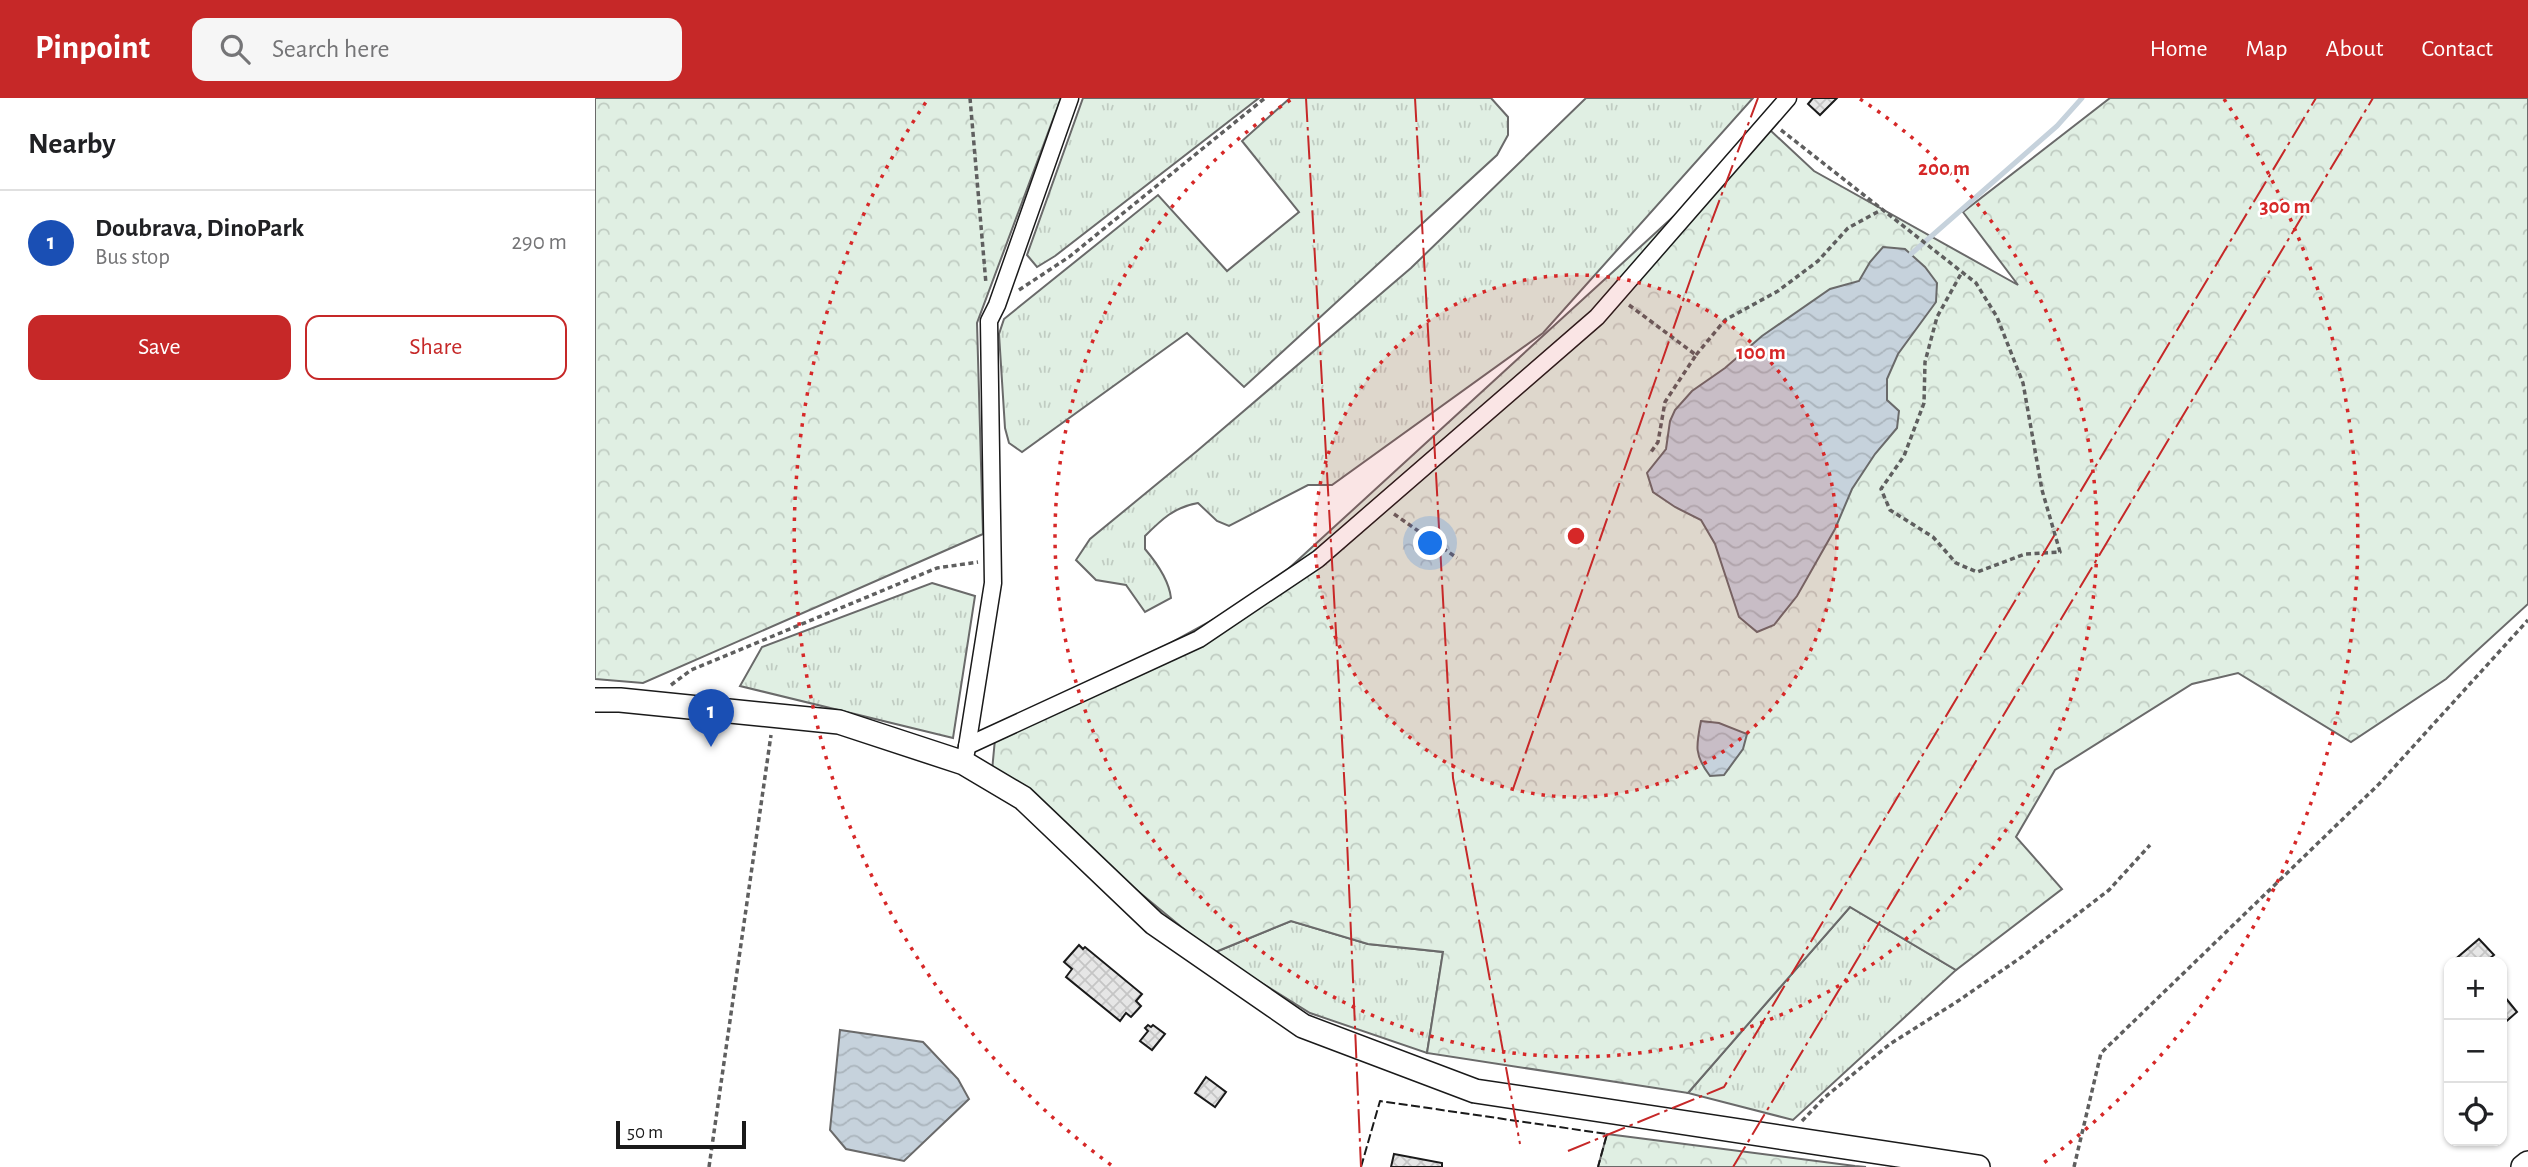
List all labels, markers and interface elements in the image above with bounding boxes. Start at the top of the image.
search box [192,18,682,81]
icon: search [216,30,254,68]
text: Pinpoint [35,32,150,65]
text: Search here [272,36,390,62]
text: Home [2150,37,2208,61]
text: Map [2246,37,2288,61]
text: About [2326,37,2383,61]
text: Contact [2421,37,2493,61]
text: Nearby [28,129,116,159]
text: 200 m [1918,158,1970,179]
text: 300 m [2259,196,2311,217]
text: Doubrava, DinoPark [95,215,304,241]
text: 1 [47,231,55,254]
text: 290 m [511,231,567,254]
text: Bus stop [95,246,170,269]
button: Save [28,315,291,380]
button: Share [305,315,567,380]
text: 100 m [1736,342,1786,363]
centre of rings [1564,524,1588,548]
your location [1413,526,1447,560]
pin: 1 [688,689,734,747]
map controls [2444,957,2507,1146]
button: + [2444,957,2507,1020]
button: − [2444,1020,2507,1083]
button: locate [2444,1083,2507,1146]
scale bar [616,1118,745,1150]
text: 50 m [627,1123,663,1142]

